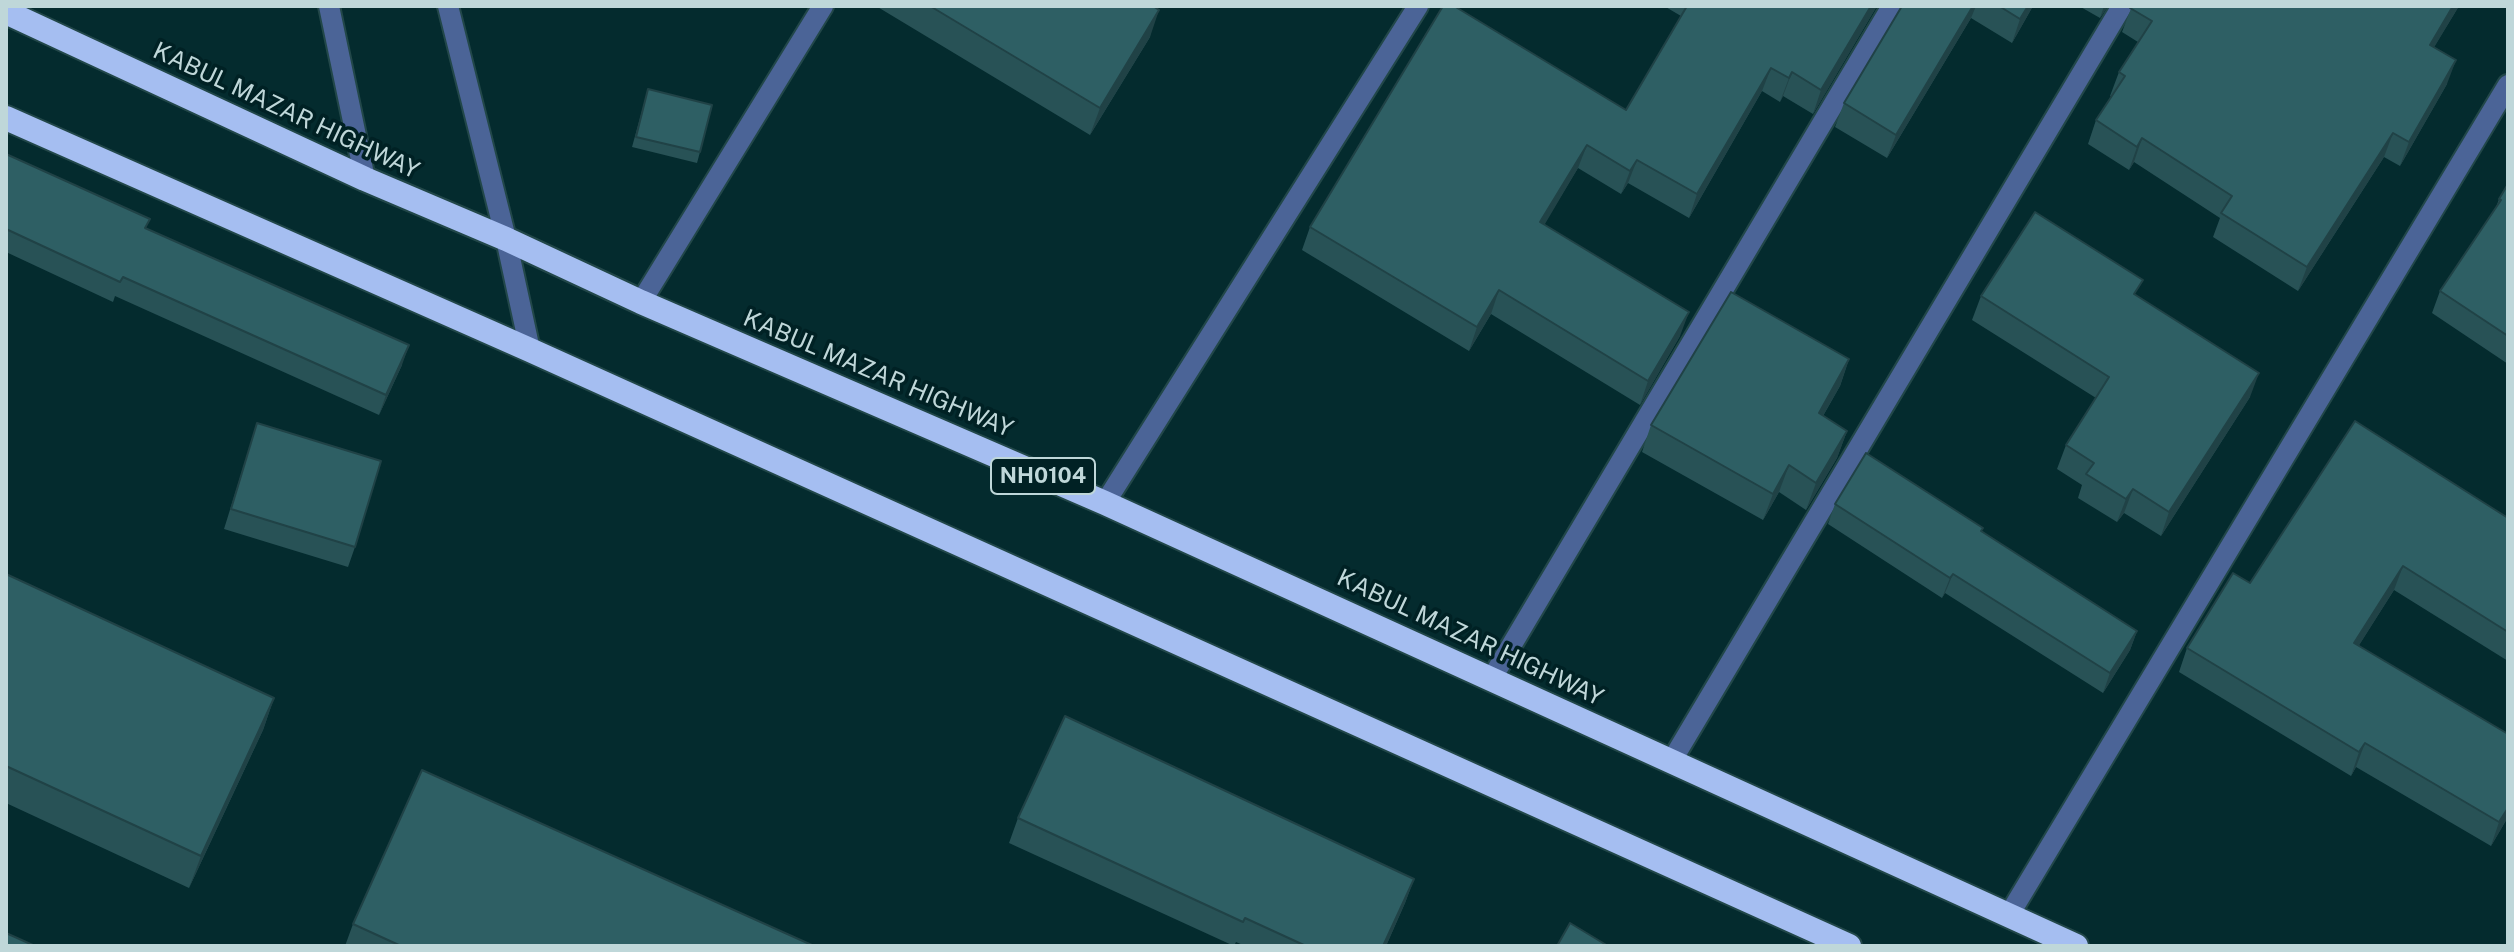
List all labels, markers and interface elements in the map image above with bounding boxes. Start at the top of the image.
street label: KABUL MAZAR HIGHWAY [148,37,424,185]
street label: KABUL MAZAR HIGHWAY [739,304,1017,444]
road number: NH0104 [991,458,1095,494]
street label: KABUL MAZAR HIGHWAY [1332,564,1608,712]

